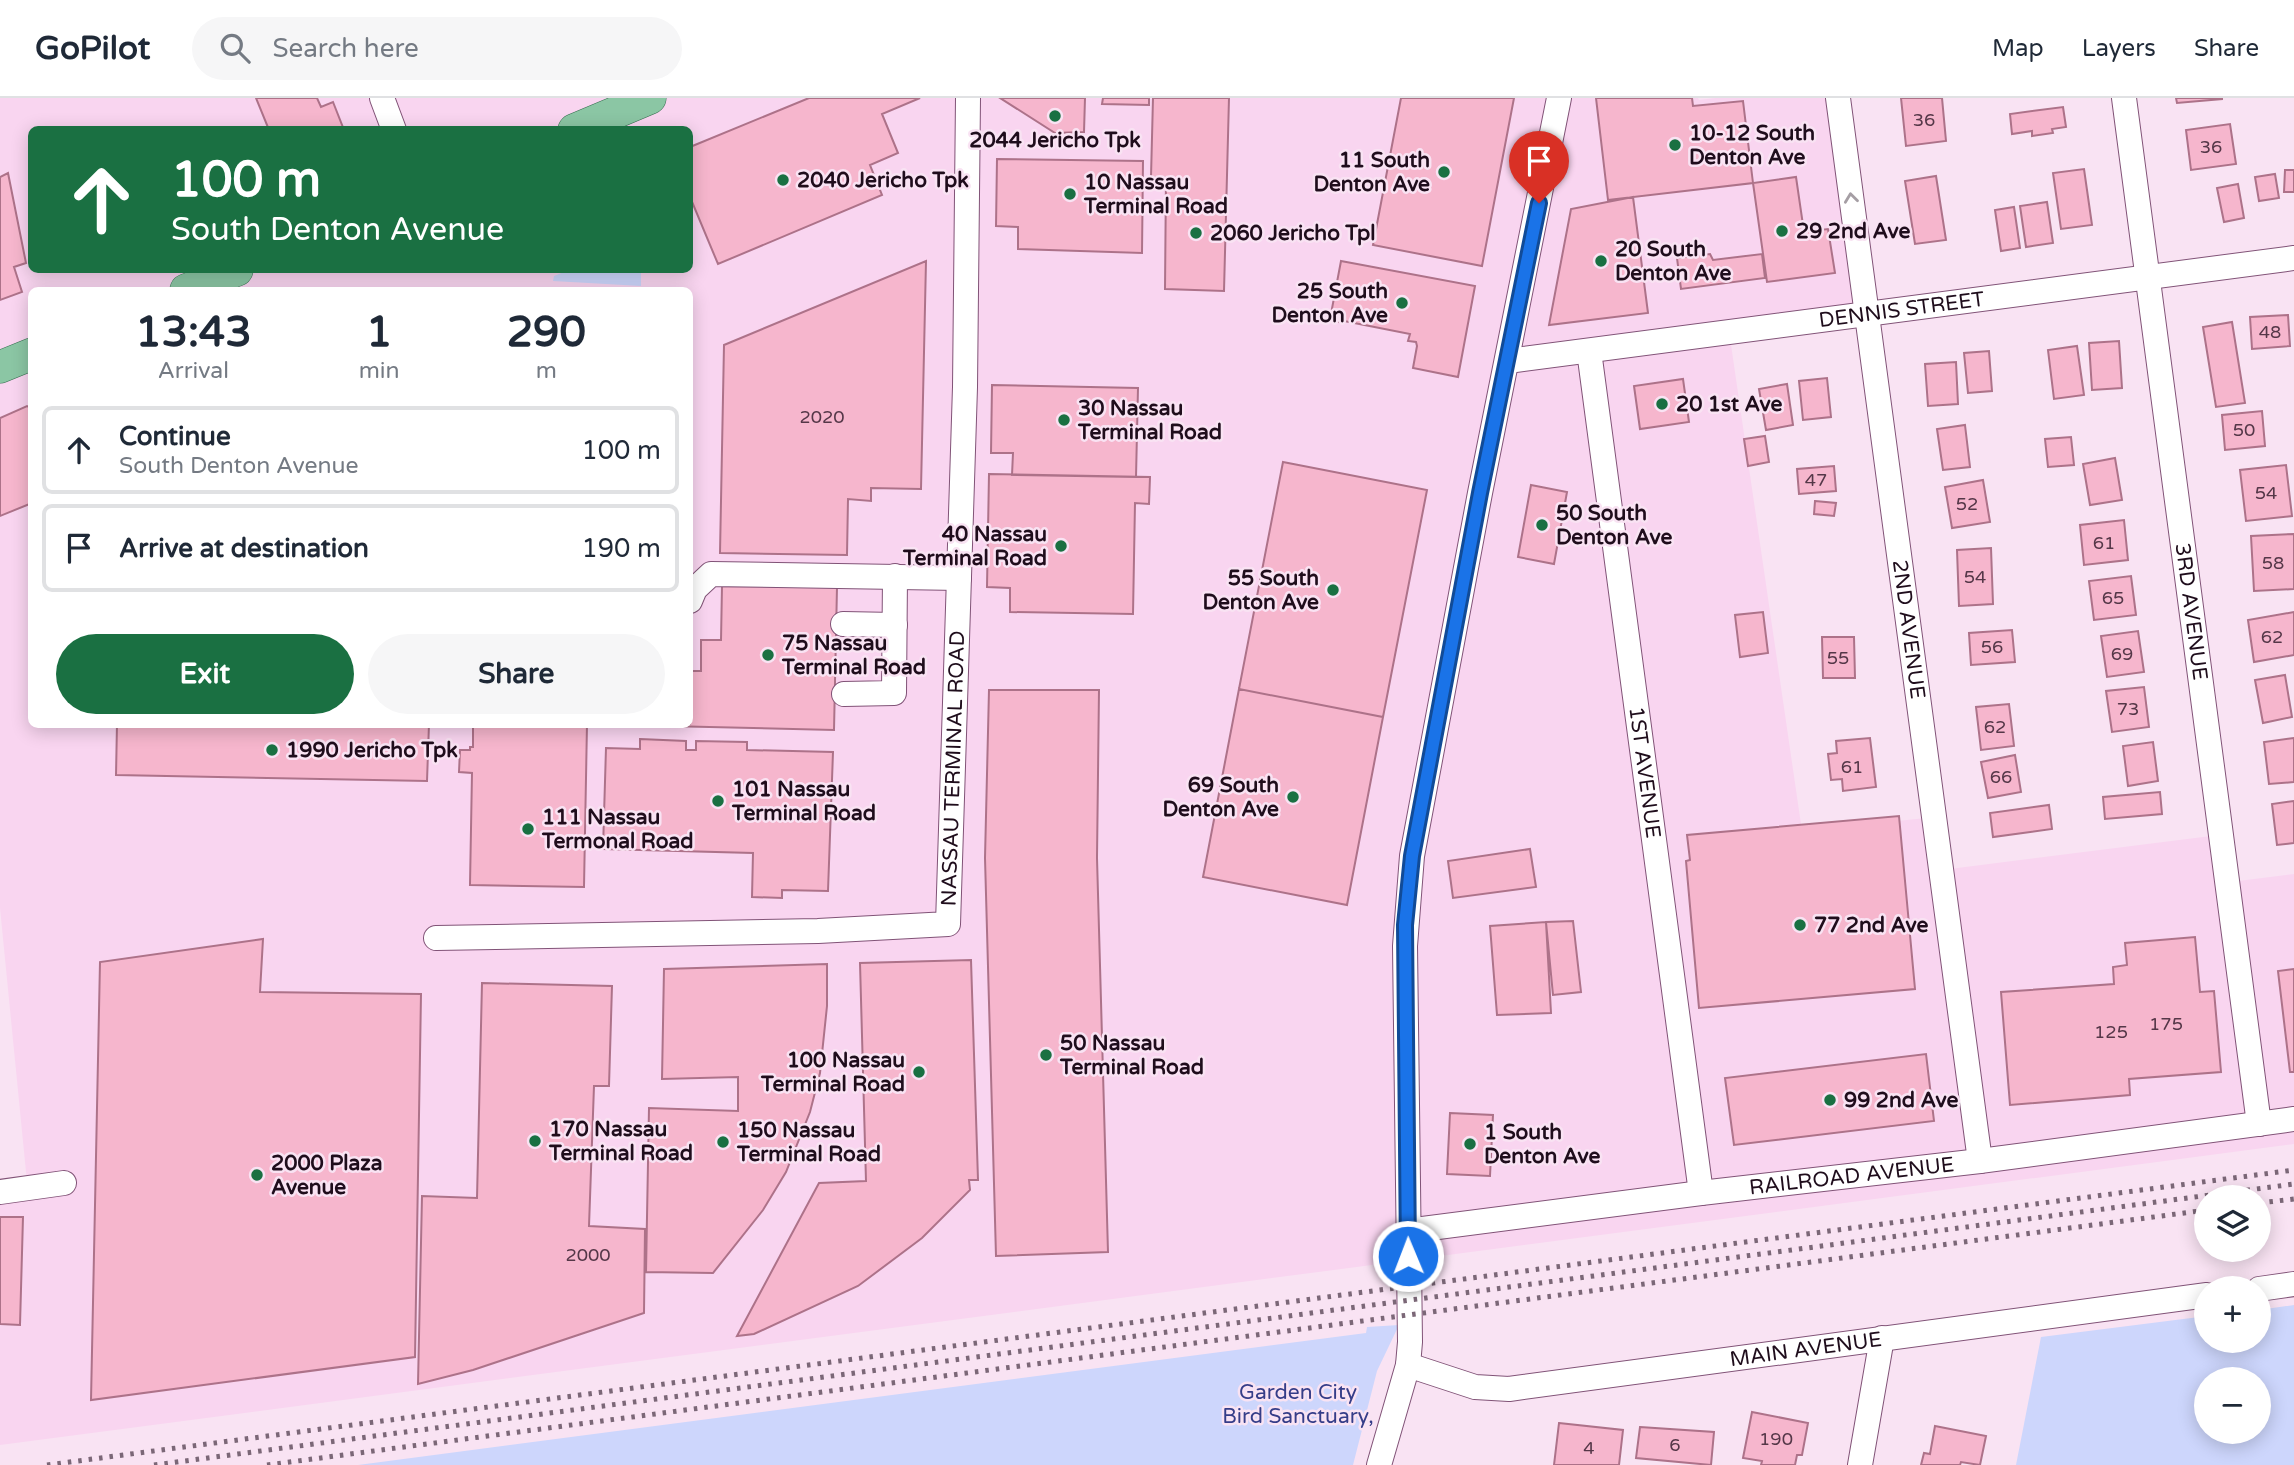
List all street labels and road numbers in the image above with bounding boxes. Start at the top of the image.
street label: DENNIS STREET [1817,286,1986,333]
street label: 3RD AVENUE [2170,541,2213,682]
street label: 2ND AVENUE [1887,558,1931,700]
street label: NASSAU TERMINAL ROAD [936,630,970,907]
street label: 1ST AVENUE [1624,705,1666,840]
street label: RAILROAD AVENUE [1748,1152,1955,1200]
street label: MAIN AVENUE [1728,1326,1883,1372]

